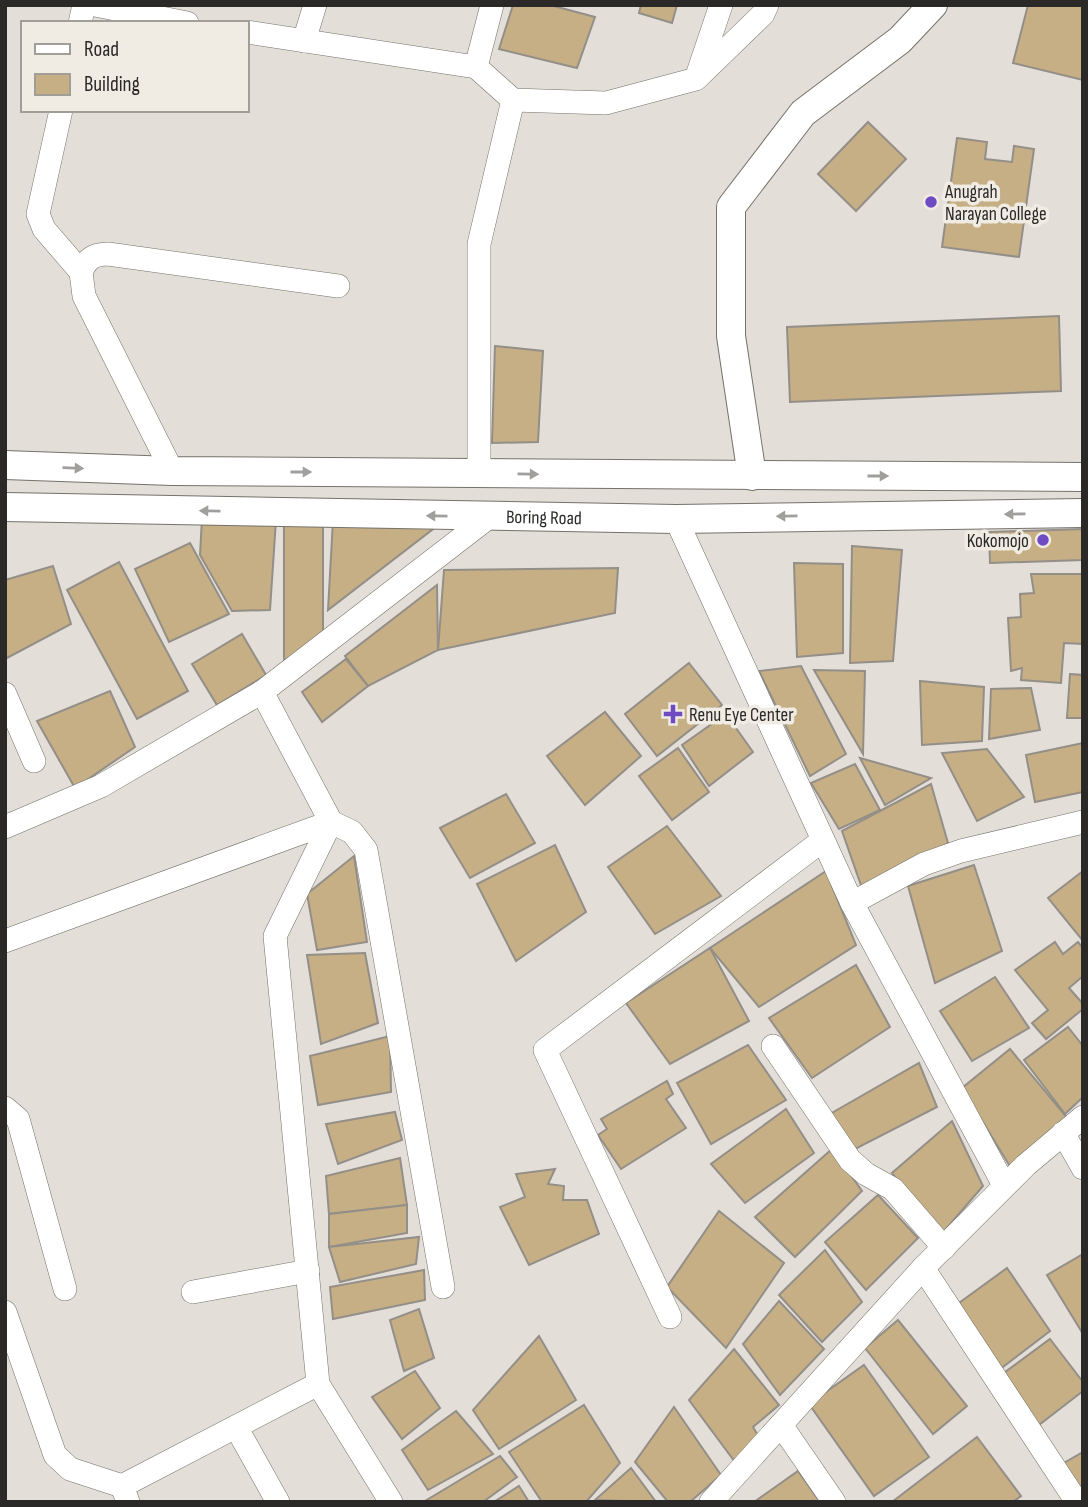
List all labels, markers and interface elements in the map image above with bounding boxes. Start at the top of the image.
legend [21,21,248,112]
text: Road [84,37,119,62]
text: Building [84,72,140,97]
place label: Anugrah Narayan College [944,181,1047,226]
marker: Anugrah Narayan College [923,194,939,210]
one-way arrow [63,462,85,473]
one-way arrow [290,466,312,478]
one-way arrow [518,469,540,480]
one-way arrow [868,470,890,482]
one-way arrow [198,505,220,517]
street label: Boring Road [506,506,582,530]
one-way arrow [1003,508,1025,520]
one-way arrow [426,510,448,522]
one-way arrow [776,511,798,522]
place label: Kokomojo [967,530,1029,553]
marker: Kokomojo [1035,532,1051,548]
marker: Renu Eye Center [663,704,683,724]
place label: Renu Eye Center [689,704,794,727]

